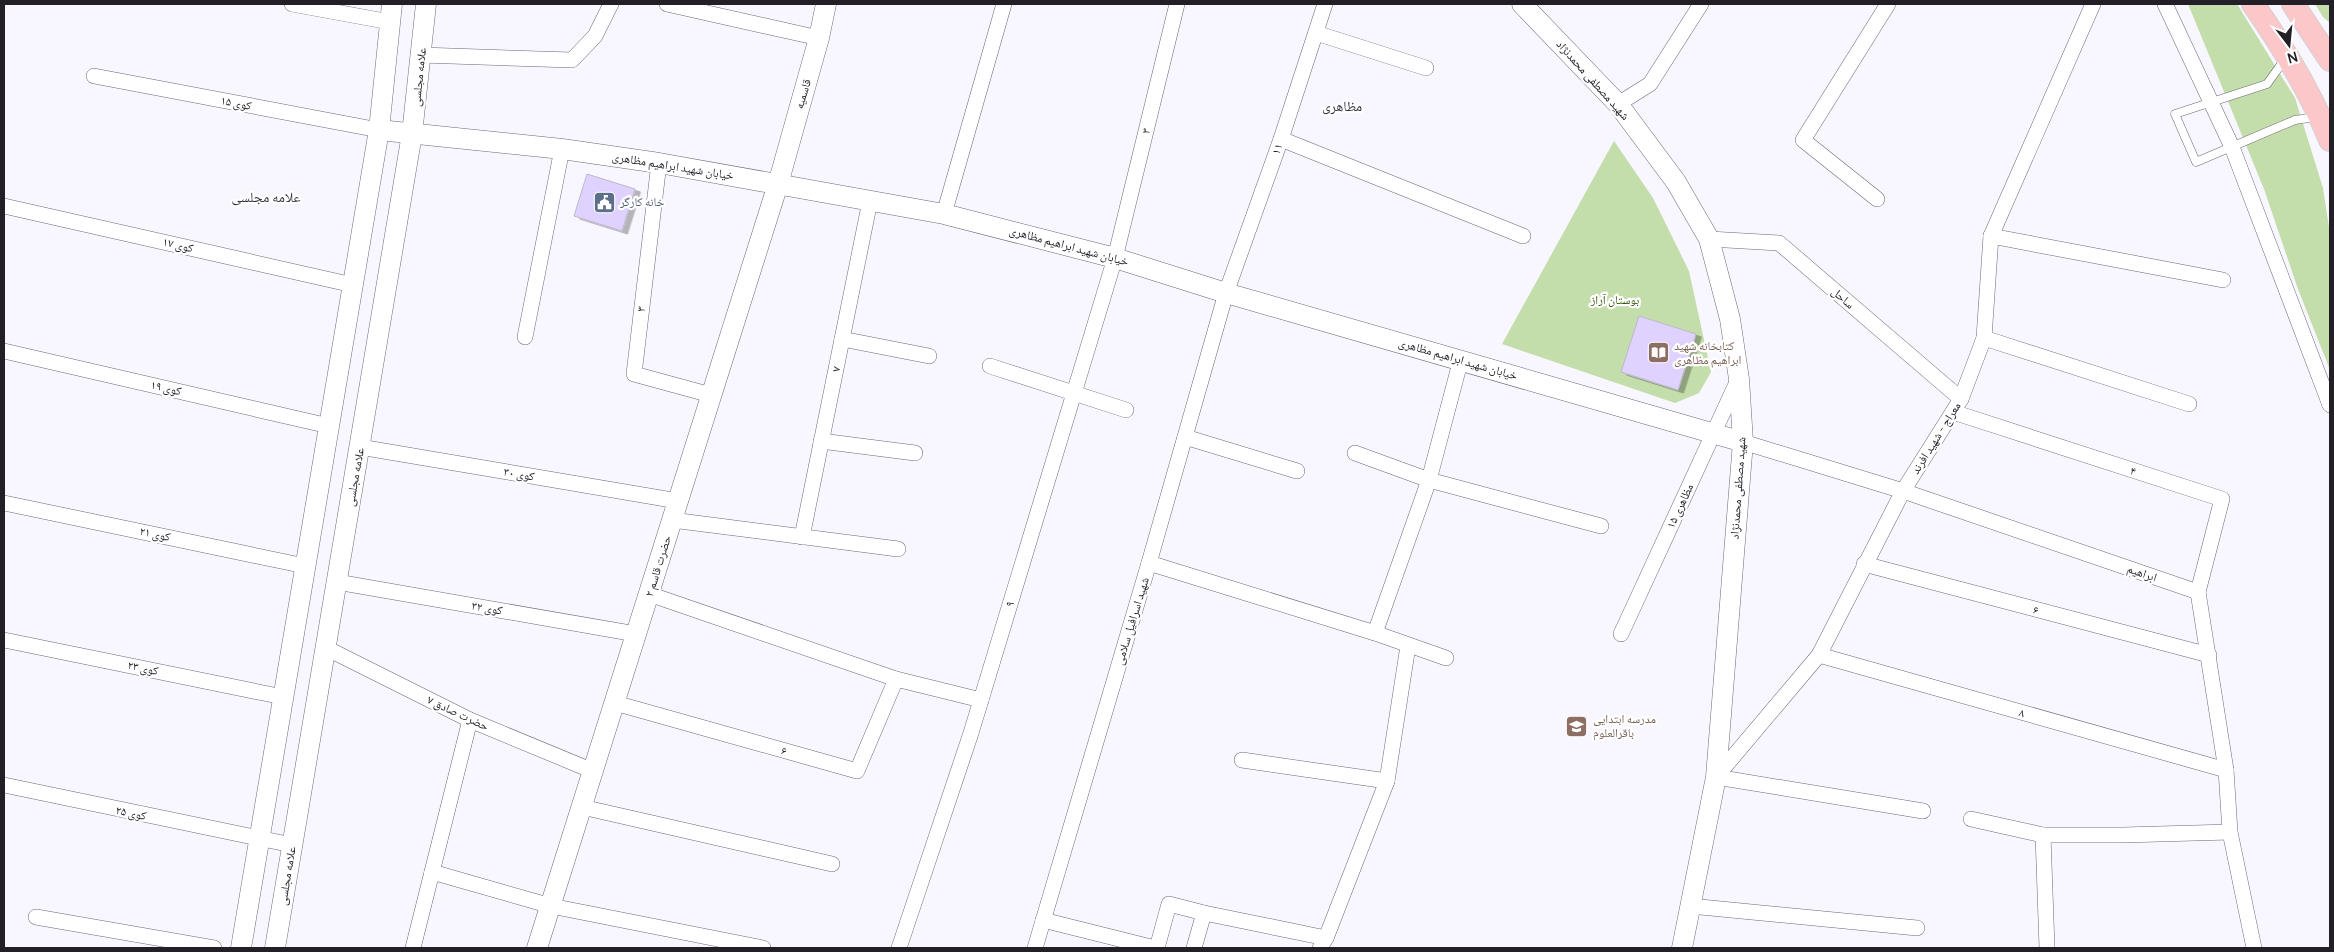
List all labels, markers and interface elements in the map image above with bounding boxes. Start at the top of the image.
north arrow [2264,20,2314,70]
street label: شهید مصطفی محمدنژاد [1553,36,1634,124]
street label: علامه مجلسی [407,47,430,107]
text: N [2285,47,2300,68]
street label: قاسمیه [790,77,815,111]
street label: کوی ۱۵ [219,91,253,114]
district label: مظاهری [1322,96,1362,115]
street label: ۳ [1137,126,1154,136]
street label: ۱۱ [1267,141,1286,157]
street label: خیابان شهید ابراهیم مظاهری [611,147,736,184]
district label: علامه مجلسی [231,187,301,206]
public building icon: خانه کارگر [592,190,616,214]
place label: خانه کارگر [619,193,665,210]
street label: خیابان شهید ابراهیم مظاهری [1007,221,1131,270]
street label: کوی ۱۷ [161,233,195,256]
street label: ساحل [1828,283,1859,313]
park label: بوستان آراز [1590,291,1639,308]
street label: ۳ [632,305,649,313]
street label: خیابان شهید ابراهیم مظاهری [1397,333,1520,384]
place label: کتابخانه شهید ابراهیم مظاهری [1674,337,1742,368]
library icon: کتابخانه شهید ابراهیم مظاهری [1646,341,1670,365]
street label: ۷ [827,364,844,373]
street label: کوی ۱۹ [149,376,183,399]
street label: معراج - شهید افرند [1907,398,1965,477]
street label: شهید مصطفی محمدنژاد [1725,436,1750,540]
street label: علامه مجلسی [341,446,368,508]
street label: کوی ۳۰ [502,462,536,485]
street label: ۴ [2128,462,2138,479]
street label: ۱۵ مظاهری [1662,481,1697,531]
street label: کوی ۲۱ [138,522,172,545]
street label: ۲ حضرت قاسم [640,533,675,599]
street label: ابراهیم [2125,560,2160,586]
street label: شهید اسرافیل سلامی [1110,575,1153,667]
street label: کوی ۳۲ [470,596,504,619]
street label: ۹ [1001,599,1018,609]
street label: ۶ [2031,601,2041,618]
street label: کوی ۲۳ [126,656,160,679]
street label: ۷ حضرت صادق [424,691,492,734]
street label: ۸ [2017,704,2028,722]
place label: مدرسه ابتدایی باقرالعلوم [1593,710,1656,741]
school or university icon: مدرسه ابتدایی باقرالعلوم [1565,714,1589,738]
street label: ۶ [779,742,789,759]
street label: کوی ۲۵ [114,801,148,824]
street label: علامه مجلسی [273,845,300,907]

